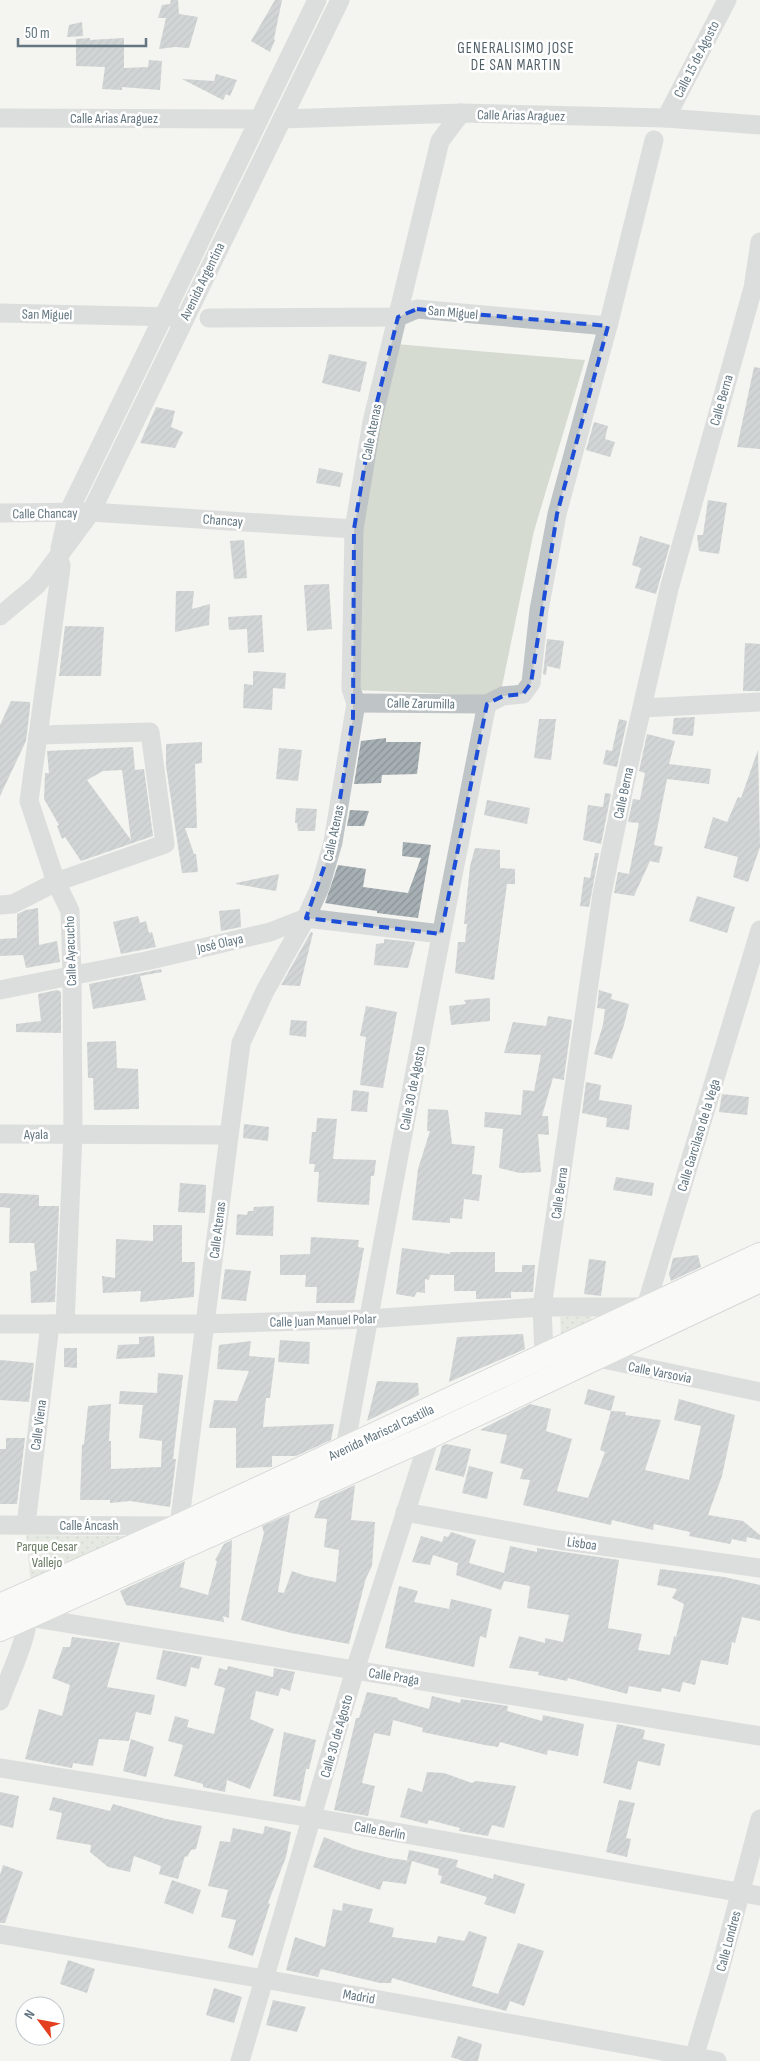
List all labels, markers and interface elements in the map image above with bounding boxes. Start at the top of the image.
scale bar [18,15,145,47]
street label: Calle 15 de Agosto [670,18,723,100]
text: 50 m [25,24,50,43]
district label: GENERALISIMO JOSE DE SAN MARTIN [457,39,575,75]
street label: Calle Arias Araguez [477,106,565,125]
street label: Calle Arias Araguez [70,110,158,127]
street label: Avenida Argentina [176,240,229,324]
street label: San Miguel [427,302,479,323]
street label: San Miguel [22,306,72,323]
street label: Calle Berna [706,373,737,428]
street label: Calle Atenas [358,402,385,462]
street label: Calle Chancay [12,504,78,523]
street label: Chancay [202,511,244,530]
street label: Calle Zarumilla [387,694,455,713]
street label: Calle Berna [610,766,637,820]
street label: Calle Atenas [319,803,348,863]
street label: Calle Ayacucho [61,915,80,986]
street label: José Olaya [194,930,245,957]
street label: Calle 30 de Agosto [396,1044,429,1132]
street label: Calle Garcilaso de la Vega [673,1077,724,1193]
street label: Ayala [23,1126,48,1143]
street label: Calle Berna [547,1166,572,1220]
street label: Calle Atenas [206,1201,229,1259]
street label: Calle Juan Manuel Polar [269,1310,377,1331]
street label: Calle Varsovia [627,1358,693,1387]
street label: Calle Viena [27,1399,50,1451]
street label: Avenida Mariscal Castilla [325,1401,437,1465]
street label: Calle Áncash [59,1517,119,1534]
street label: Lisboa [566,1533,598,1554]
park label: Parque Cesar Vallejo [16,1538,78,1571]
street label: Calle Praga [367,1664,420,1689]
street label: Calle 30 de Agosto [317,1692,356,1780]
street label: Calle Berlín [353,1818,407,1843]
street label: Calle Londres [712,1909,745,1973]
street label: Madrid [342,1985,376,2008]
north arrow [15,1996,65,2046]
text: N [20,2007,39,2022]

